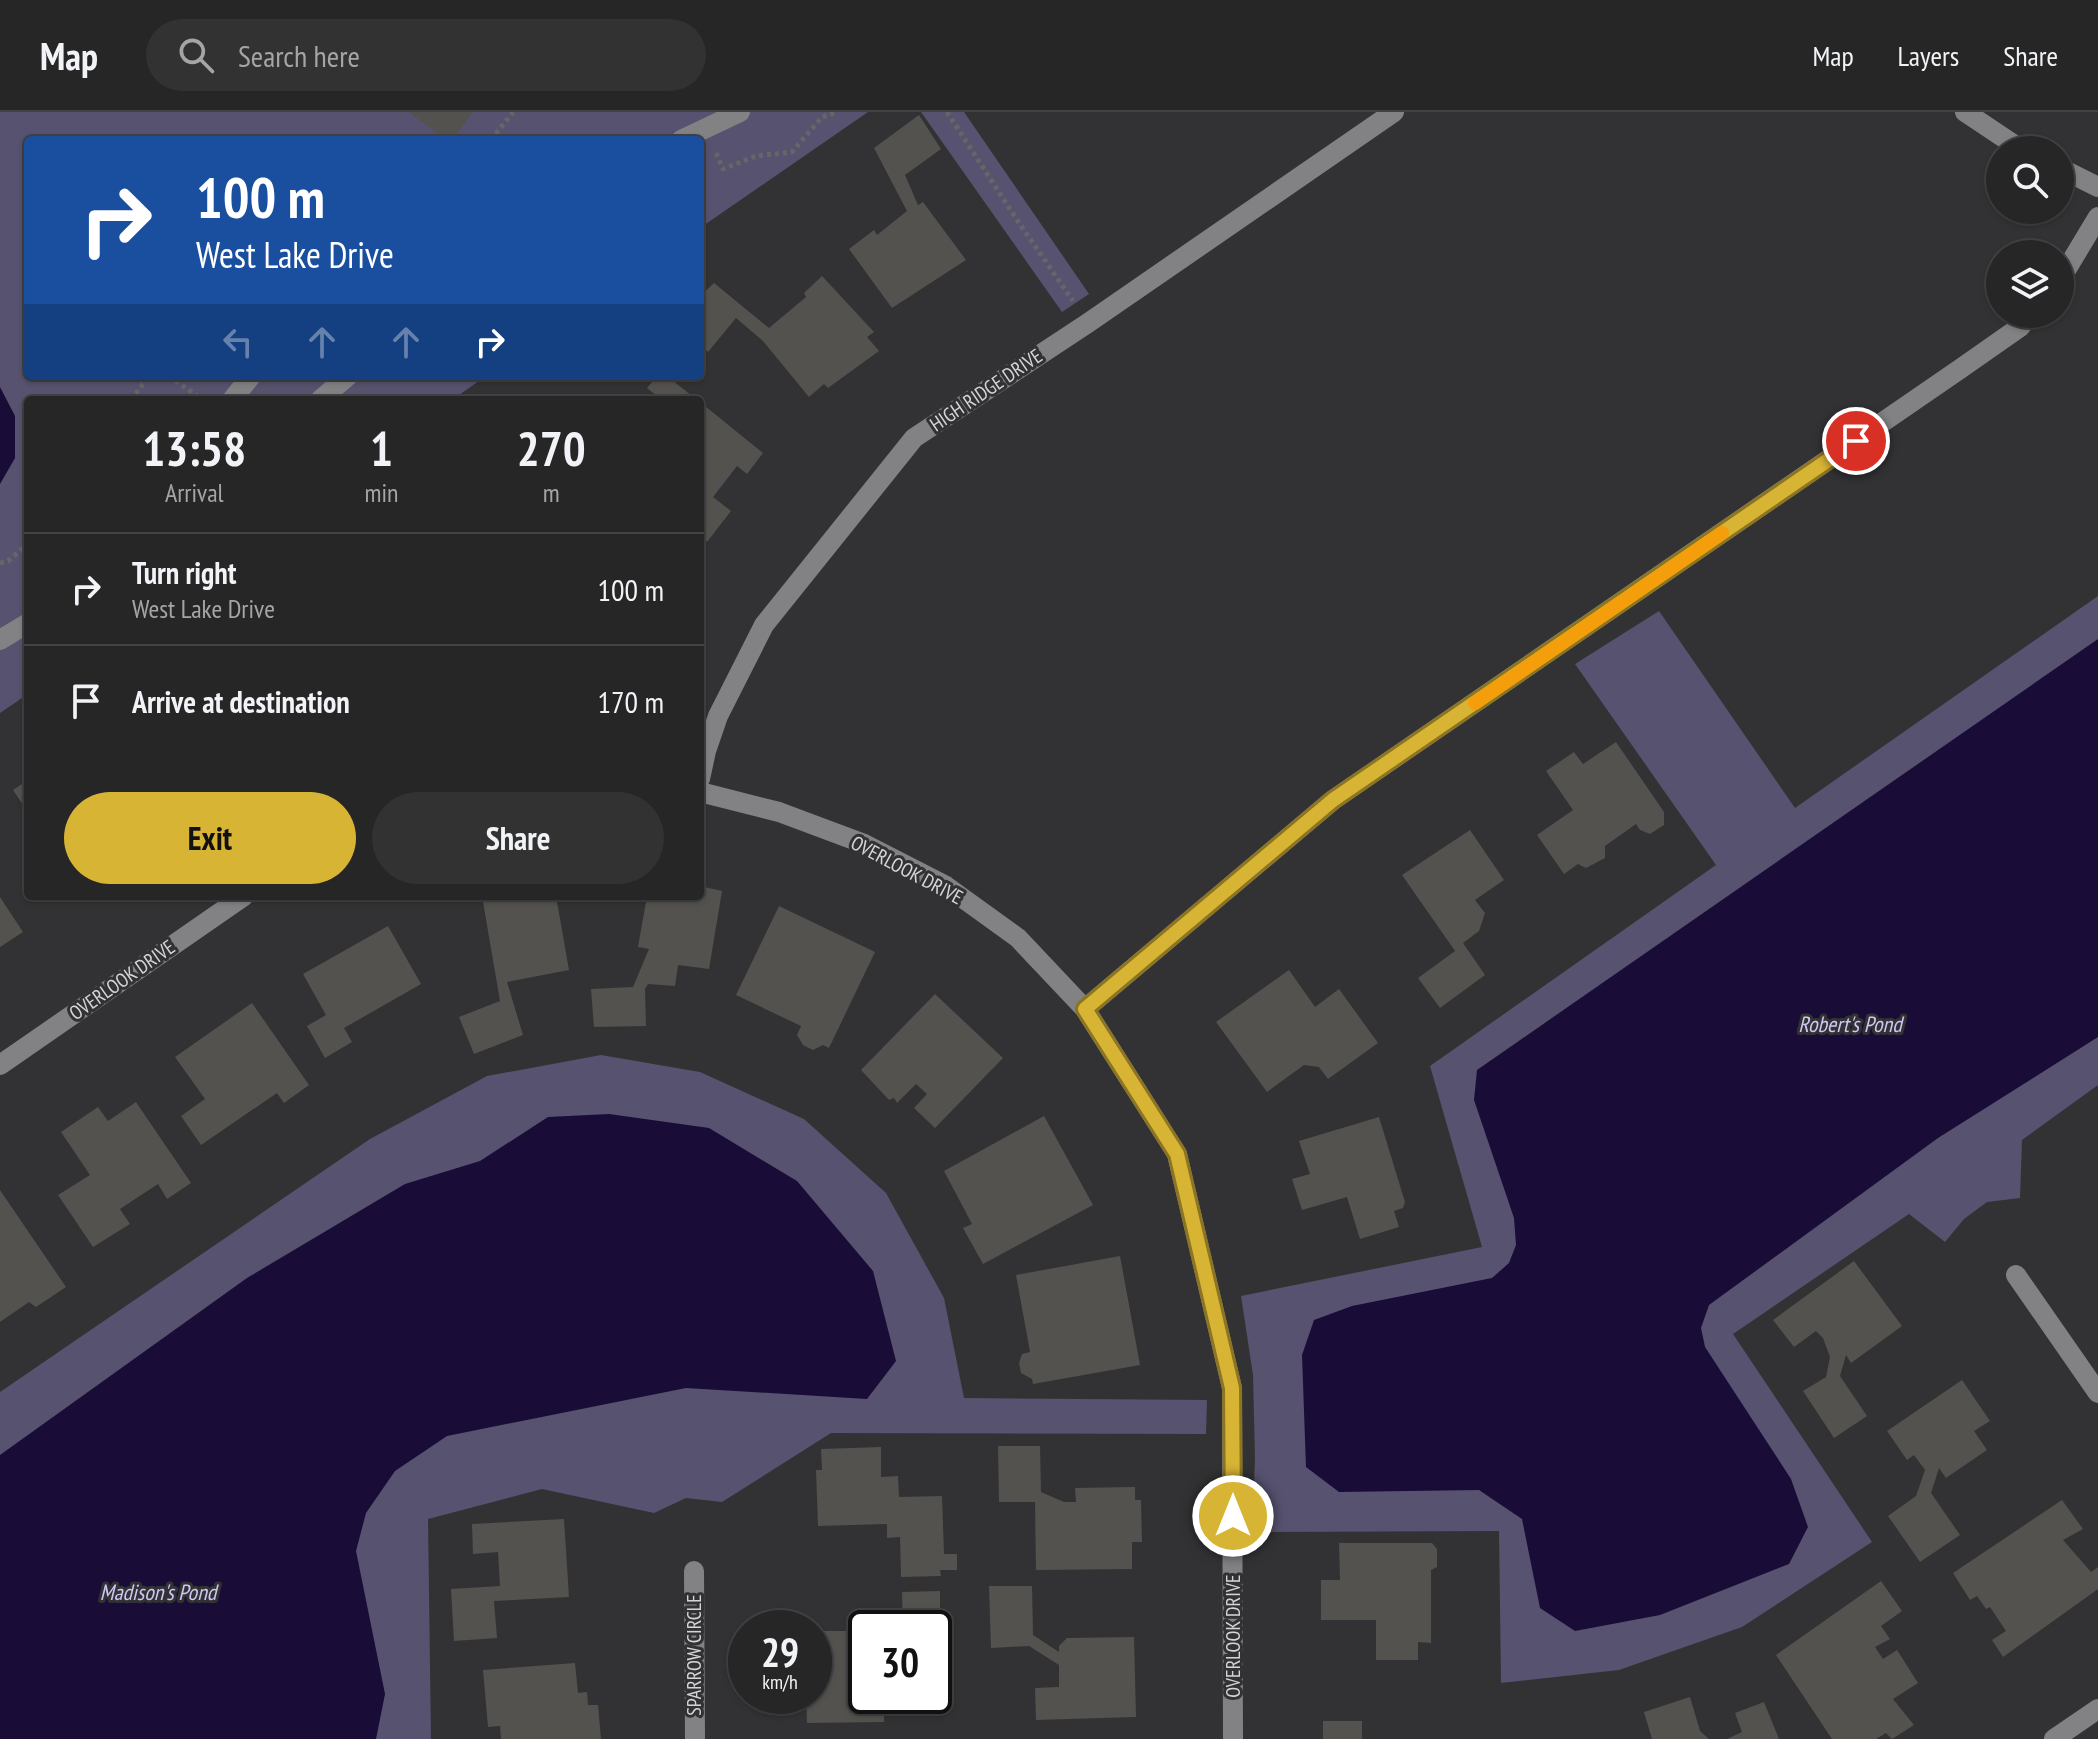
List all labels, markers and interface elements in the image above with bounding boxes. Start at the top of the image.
search box [146,19,706,91]
text: Map [40,31,98,80]
icon: search [174,33,218,77]
text: Search here [238,36,360,75]
text: Map [1812,37,1854,74]
text: Layers [1898,37,1959,74]
text: Share [2003,37,2058,74]
map controls [1986,136,2074,328]
button: search [1986,136,2074,224]
text: 100 m [196,161,325,233]
icon: right [64,168,168,272]
text: West Lake Drive [196,231,394,278]
button: layers [1986,240,2074,328]
icon: left [216,320,260,364]
icon: ahead [300,320,344,364]
icon: ahead [384,320,428,364]
icon: right [468,320,512,364]
street label: HIGH RIDGE DRIVE [925,343,1047,437]
pin [1822,407,1890,475]
text: 13:58 [142,417,246,479]
text: 1 [370,417,393,479]
text: 270 [517,417,586,479]
icon: arrive [1834,419,1878,463]
text: Arrival [165,476,224,509]
text: min [364,476,398,509]
text: m [543,476,560,509]
text: Turn right [132,553,236,592]
icon: right [64,567,108,611]
text: 100 m [598,570,664,609]
text: West Lake Drive [132,592,275,625]
icon: arrive [64,679,108,723]
text: Arrive at destination [132,682,350,721]
text: 170 m [598,682,664,721]
button: Exit [64,792,356,884]
button: Share [372,792,664,884]
street label: OVERLOOK DRIVE [846,830,968,910]
street label: OVERLOOK DRIVE [64,934,180,1026]
water label: Robert's Pond [1798,1010,1905,1038]
position arrow [1191,1474,1275,1558]
street label: OVERLOOK DRIVE [1220,1574,1246,1698]
water label: Madison's Pond [100,1578,220,1606]
street label: SPARROW CIRCLE [681,1594,707,1716]
speed limit sign: 30 [848,1610,952,1714]
text: 29 [761,1626,799,1678]
text: km/h [762,1669,798,1695]

